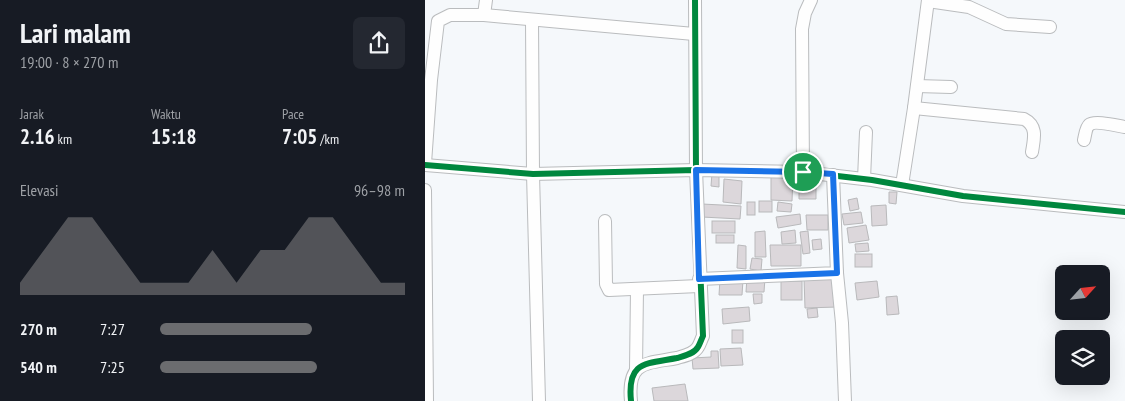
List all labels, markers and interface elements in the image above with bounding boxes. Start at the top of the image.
text: Lari malam [20,14,131,51]
button: share [353,17,405,69]
text: 19:00 · 8 × 270 m [20,52,118,72]
text: Jarak [20,105,44,123]
text: Waktu [151,105,181,123]
text: Pace [282,105,304,123]
text: 2.16 [20,123,55,150]
text: 15:18 [151,123,196,150]
text: 7:05 [282,123,317,150]
text: km [55,130,72,148]
text: /km [317,130,339,148]
pin [782,151,824,193]
icon: arrive [789,158,817,186]
text: Elevasi [20,180,58,200]
text: 96–98 m [354,180,405,200]
north arrow [1055,265,1110,320]
map controls [1055,265,1110,385]
text: 270 m [20,319,57,339]
text: 7:27 [100,319,125,339]
button: layers [1055,330,1110,385]
text: 540 m [20,357,57,377]
text: 7:25 [100,357,125,377]

